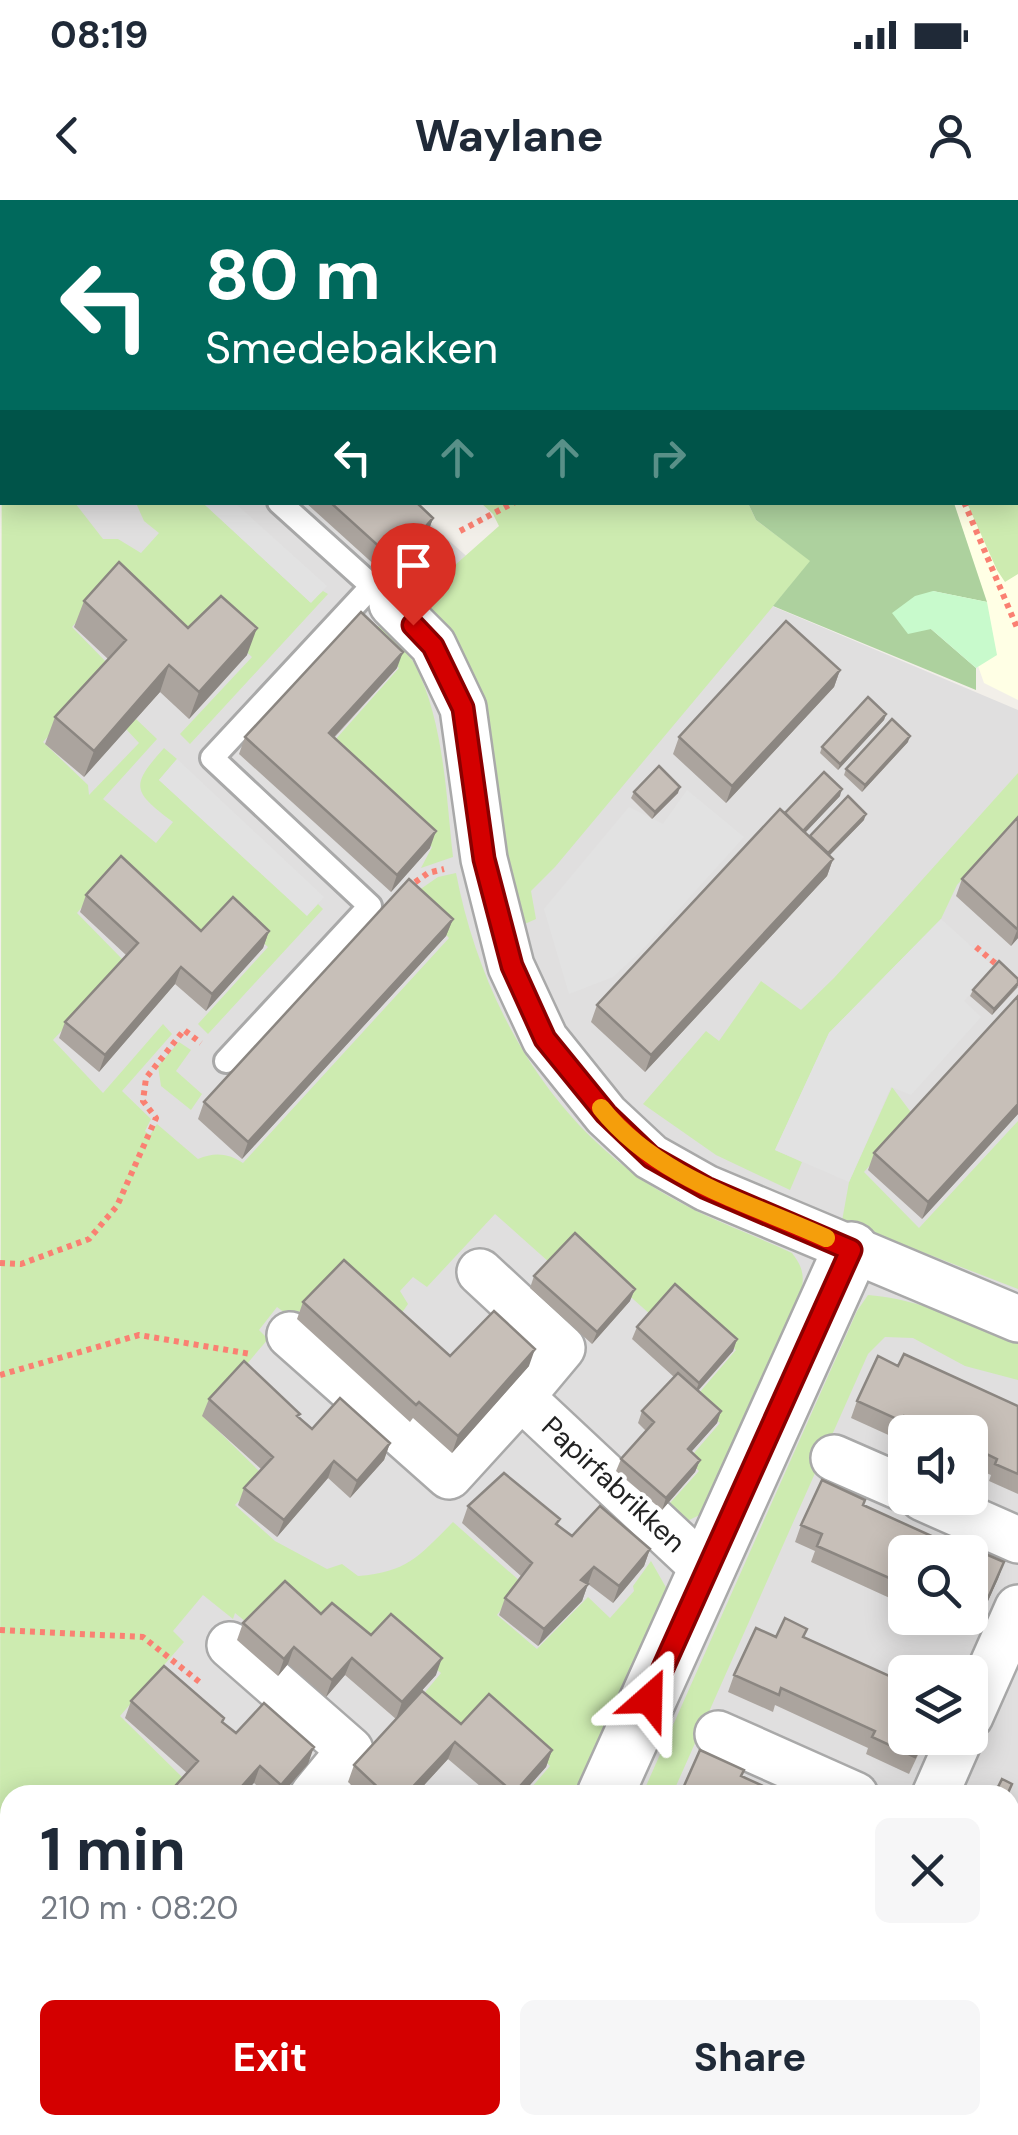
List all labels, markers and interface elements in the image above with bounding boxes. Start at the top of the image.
text: 08:19 [50,10,148,60]
text: Waylane [414,106,604,165]
icon: back [40,108,95,163]
icon: person [923,108,978,163]
text: 80 m [205,230,381,321]
icon: left [40,240,170,370]
text: Smedebakken [205,318,498,377]
icon: left [325,430,380,485]
icon: ahead [430,430,485,485]
icon: ahead [535,430,590,485]
icon: right [640,430,695,485]
pin [371,523,456,626]
icon: arrive [386,538,441,593]
street label: Papirfabrikken [534,1408,693,1560]
map controls [888,1415,988,1755]
button: sound [888,1415,988,1515]
button: search [888,1535,988,1635]
position arrow [597,1647,701,1751]
button: layers [888,1655,988,1755]
text: 1 min [40,1810,186,1889]
button: close [875,1818,980,1923]
text: 210 m · 08:20 [40,1887,239,1929]
button: Exit [40,2000,500,2115]
button: Share [520,2000,980,2115]

